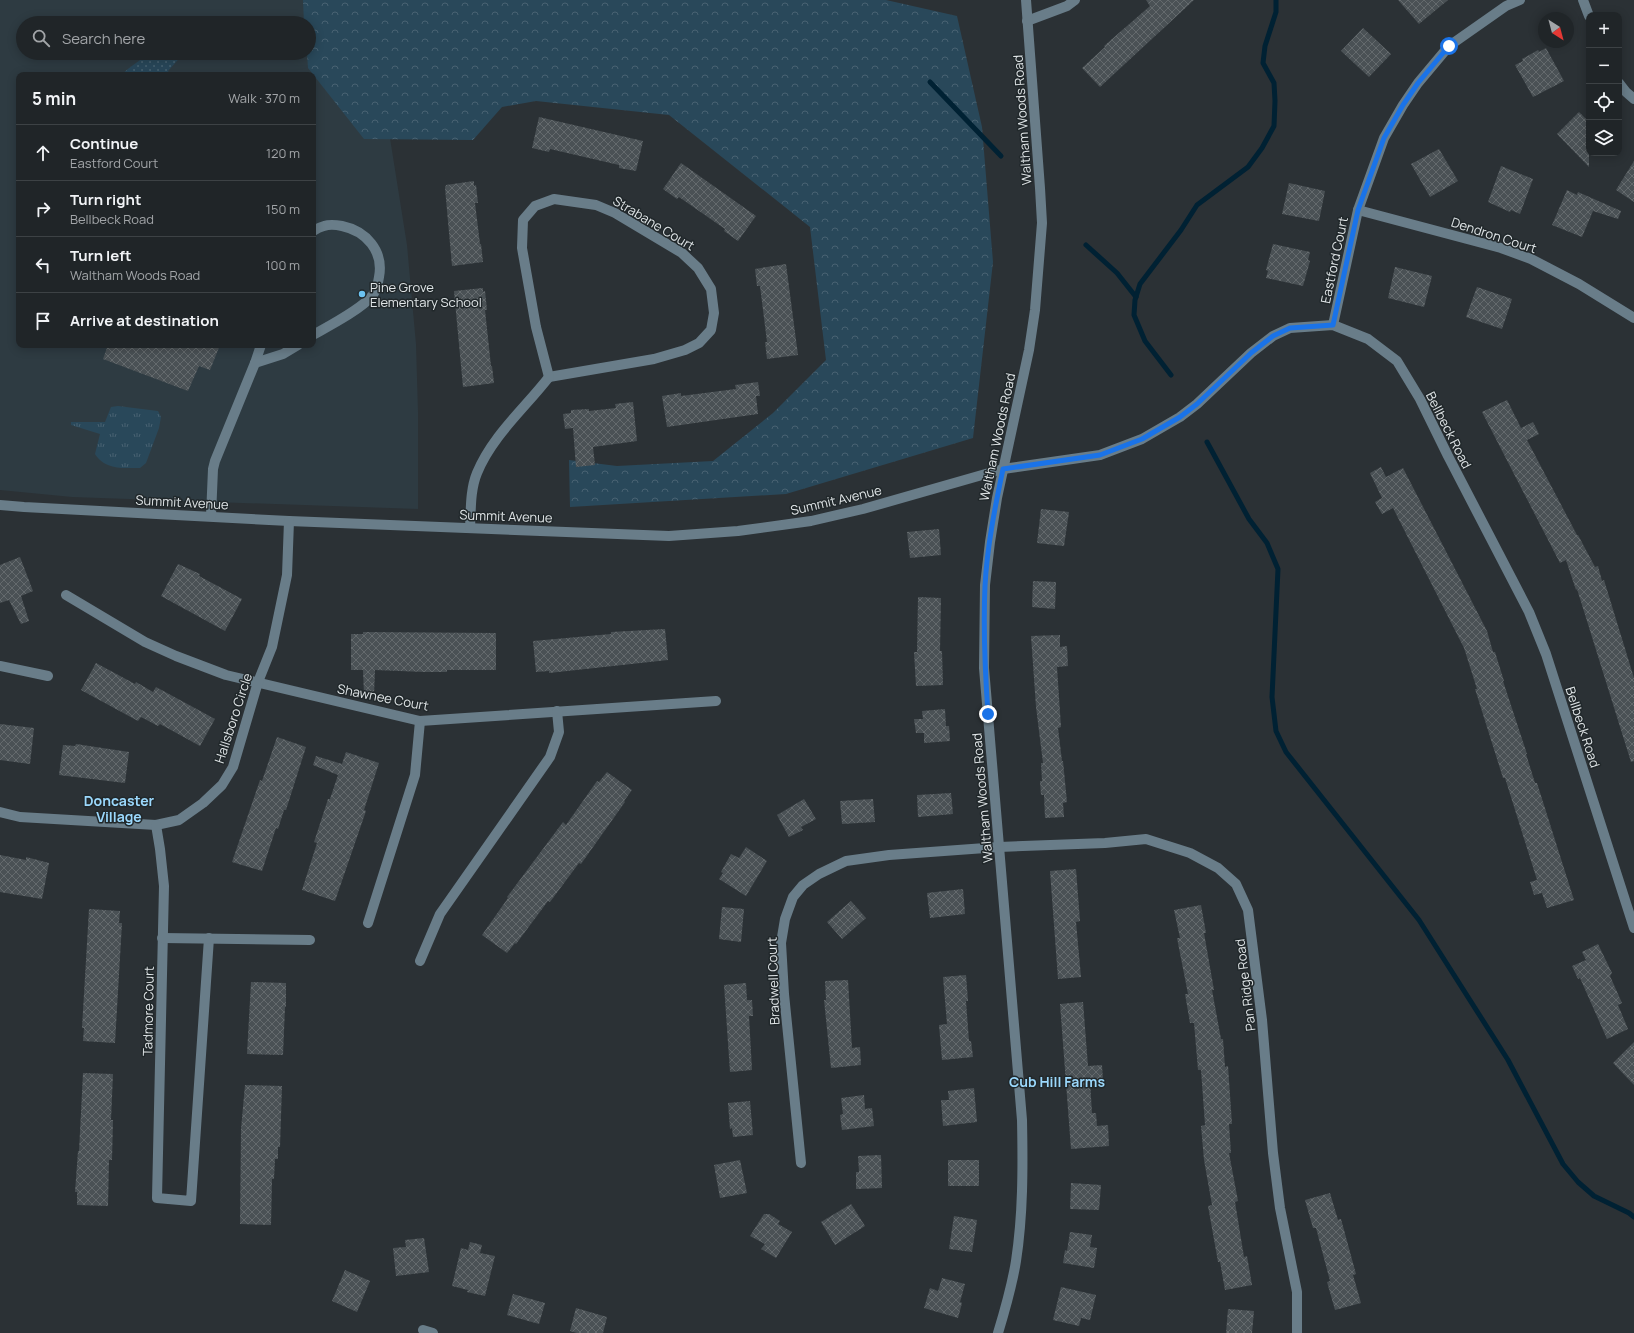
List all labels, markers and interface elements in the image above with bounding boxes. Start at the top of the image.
north arrow [1538,12,1574,48]
map controls [1586,12,1622,156]
button: + [1586,12,1622,48]
search box [16,16,316,60]
icon: search [30,27,52,49]
text: Search here [62,28,145,49]
route start [1440,37,1458,55]
button: − [1586,48,1622,84]
street label: Waltham Woods Road [1008,54,1036,186]
button: locate [1586,84,1622,120]
text: 5 min [32,87,76,110]
text: Walk · 370 m [228,89,300,107]
button: layers [1586,120,1622,156]
text: Continue [70,133,138,154]
icon: ahead [32,142,54,164]
text: 120 m [266,144,300,162]
text: Eastford Court [70,154,158,172]
text: Turn right [70,189,141,210]
street label: Strabane Court [610,192,698,254]
icon: right [32,198,54,220]
text: 150 m [266,200,300,218]
text: Bellbeck Road [70,210,154,228]
street label: Dendron Court [1449,213,1539,257]
street label: Eastford Court [1316,215,1352,305]
text: Turn left [70,245,132,266]
icon: left [32,254,54,276]
text: 100 m [265,256,300,274]
text: Waltham Woods Road [70,266,200,284]
place label: Pine Grove Elementary School [370,278,482,311]
marker: Pine Grove Elementary School [357,289,367,299]
icon: arrive [32,310,54,332]
text: Arrive at destination [70,310,219,331]
street label: Waltham Woods Road [975,371,1019,503]
street label: Bellbeck Road [1422,388,1476,472]
street label: Summit Avenue [789,481,884,519]
street label: Summit Avenue [135,491,229,513]
street label: Summit Avenue [459,505,553,527]
street label: Hallsboro Circle [210,670,256,765]
street label: Shawnee Court [336,679,430,715]
street label: Bellbeck Road [1561,684,1605,770]
route end [979,705,997,723]
street label: Waltham Woods Road [967,732,997,864]
district label: Doncaster Village [84,791,155,826]
street label: Bradwell Court [762,937,784,1025]
street label: Pan Ridge Road [1230,938,1260,1032]
street label: Tadmore Court [138,966,158,1056]
district label: Cub Hill Farms [1009,1072,1105,1091]

